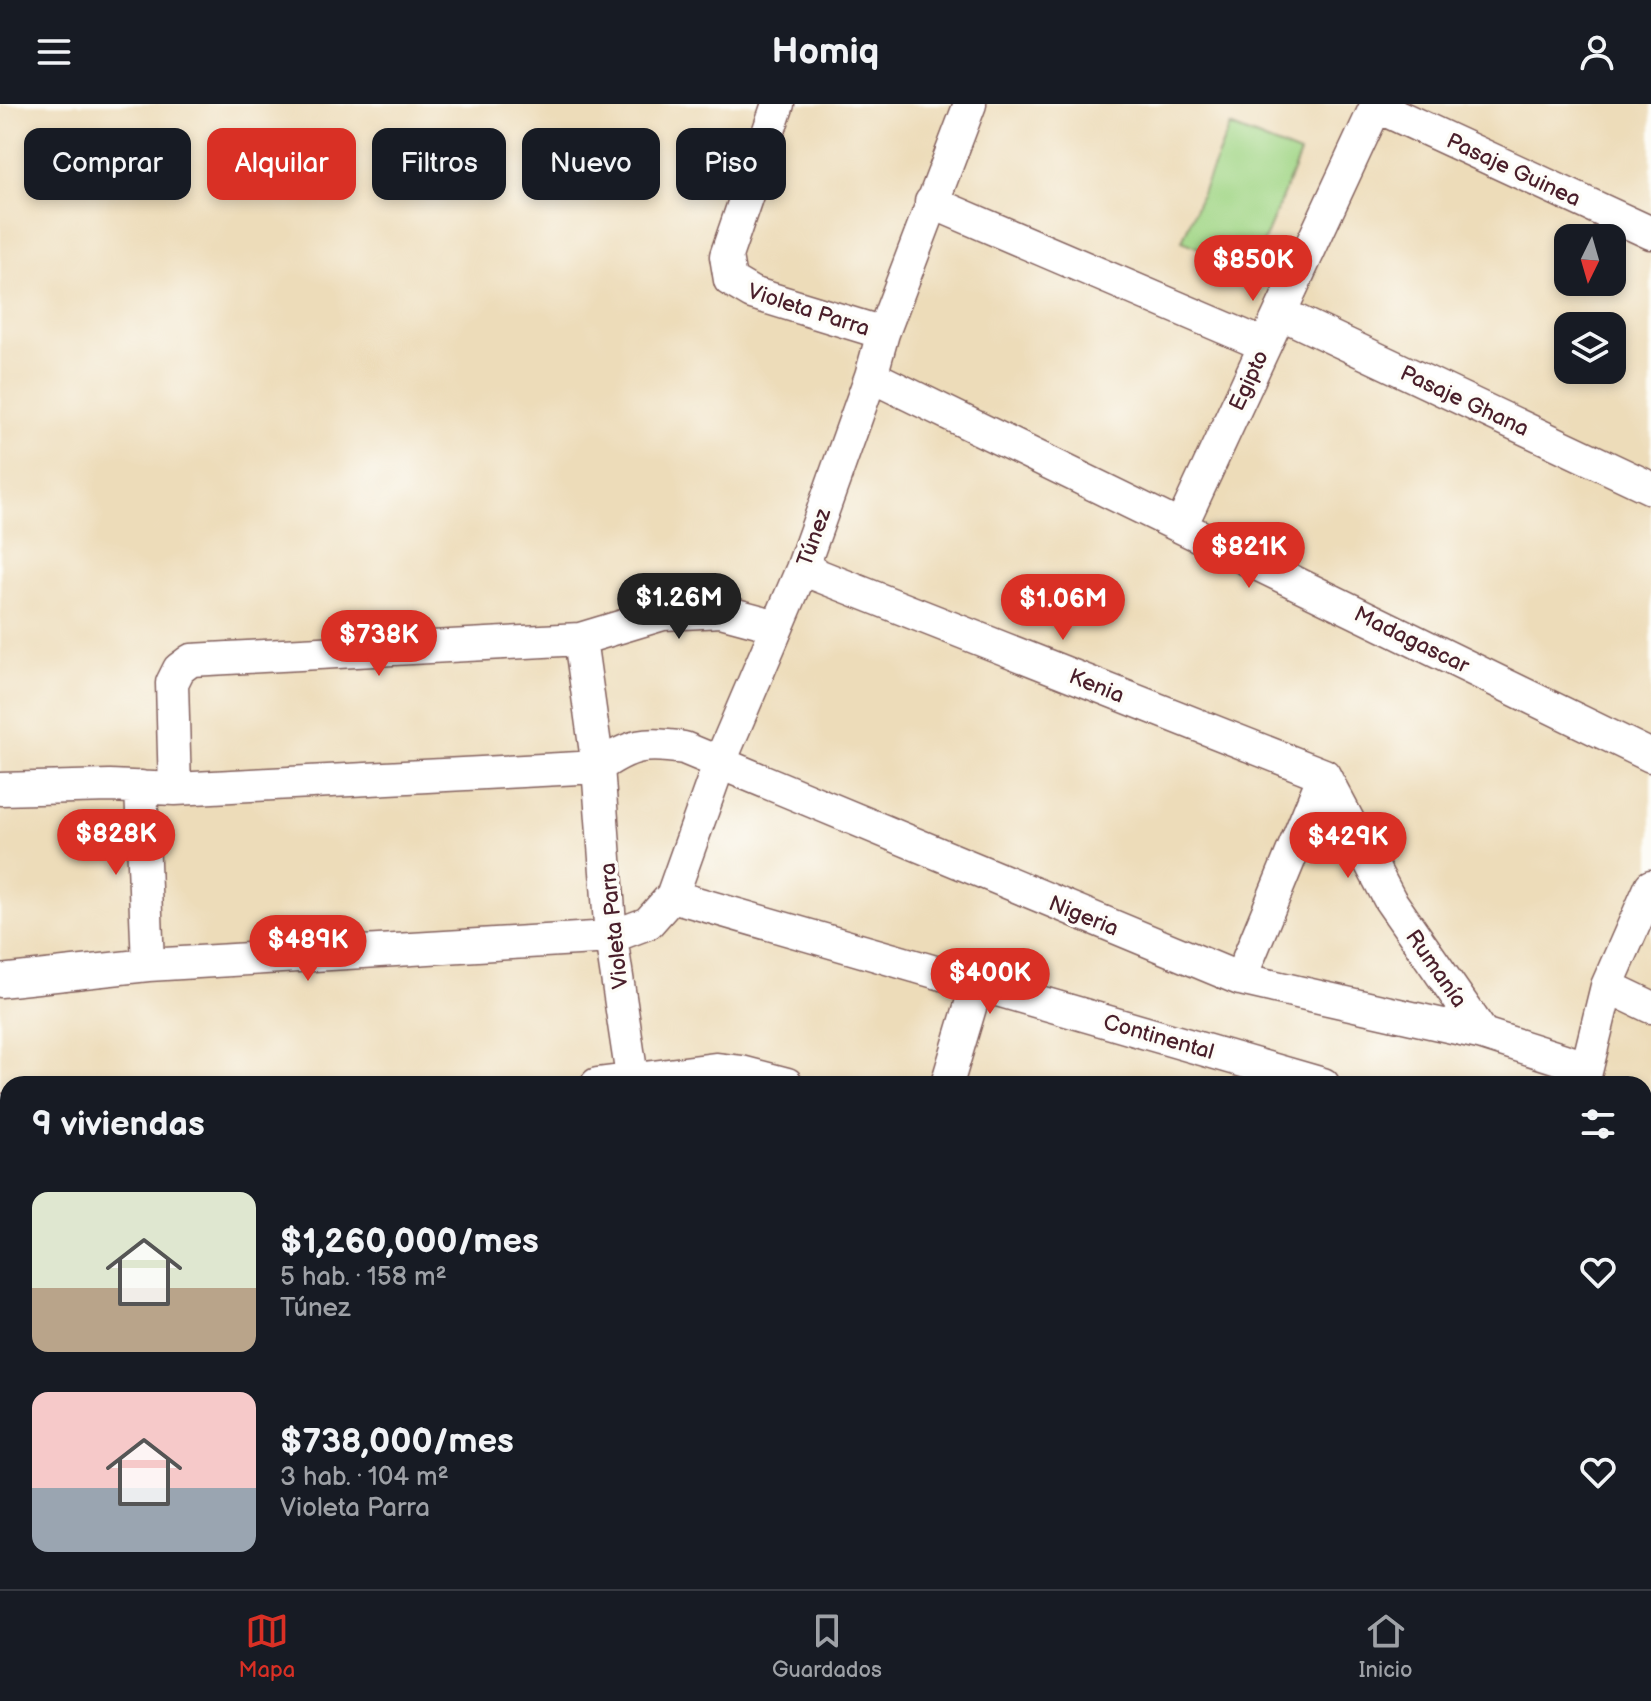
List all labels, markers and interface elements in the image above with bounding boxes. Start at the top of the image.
icon: menu [32,30,76,74]
icon: person [1575,30,1619,74]
text: Homiq [772,31,879,74]
chip: Comprar [24,128,191,200]
chip: Alquilar [207,128,356,200]
chip: Filtros [372,128,506,200]
chip: Nuevo [522,128,660,200]
chip: Piso [676,128,786,200]
street label: Pasaje Guinea [1442,128,1585,213]
north arrow [1554,224,1626,296]
map controls [1554,224,1626,384]
pin: $850K [1197,235,1309,303]
text: $850K [1212,245,1294,276]
street label: Violeta Parra [744,278,873,343]
button: layers [1554,312,1626,384]
street label: Egipto [1224,346,1275,415]
street label: Pasaje Ghana [1396,360,1533,443]
street label: Túnez [792,504,837,570]
pin: $821K [1193,522,1305,590]
text: $821K [1211,532,1287,563]
pin: $1.26M [614,573,744,641]
pin: $1.06M [998,574,1128,642]
text: $1.26M [635,583,723,614]
text: $1.06M [1019,584,1107,615]
street label: Madagascar [1349,601,1474,680]
pin: $738K [323,610,435,678]
text: $738K [339,620,419,651]
street label: Kenia [1065,663,1128,710]
pin: $828K [60,809,172,877]
pin: $429K [1292,812,1404,880]
text: $828K [75,819,157,850]
text: $429K [1308,822,1388,853]
street label: Violeta Parra [594,861,635,990]
street label: Nigeria [1045,890,1122,943]
pin: $489K [252,915,364,983]
text: $489K [268,925,349,956]
street label: Rumanía [1399,925,1472,1013]
pin: $400K [934,948,1046,1016]
text: $400K [949,958,1031,989]
street label: Continental [1100,1009,1217,1066]
icon: filters [1576,1102,1620,1146]
text: 9 viviendas [32,1104,205,1145]
text: $1,260,000/mes [280,1221,539,1262]
icon: home [96,1224,192,1320]
icon: heart [1576,1250,1620,1294]
text: 5 hab. · 158 m² [280,1262,447,1293]
text: Túnez [280,1293,350,1324]
text: $738,000/mes [280,1421,514,1462]
icon: home [96,1424,192,1520]
icon: heart [1576,1450,1620,1494]
text: 3 hab. · 104 m² [280,1462,449,1493]
text: Violeta Parra [280,1493,430,1524]
tab: Mapa [238,1609,295,1684]
tab: Guardados [772,1609,882,1684]
tab: Inicio [1359,1609,1413,1684]

